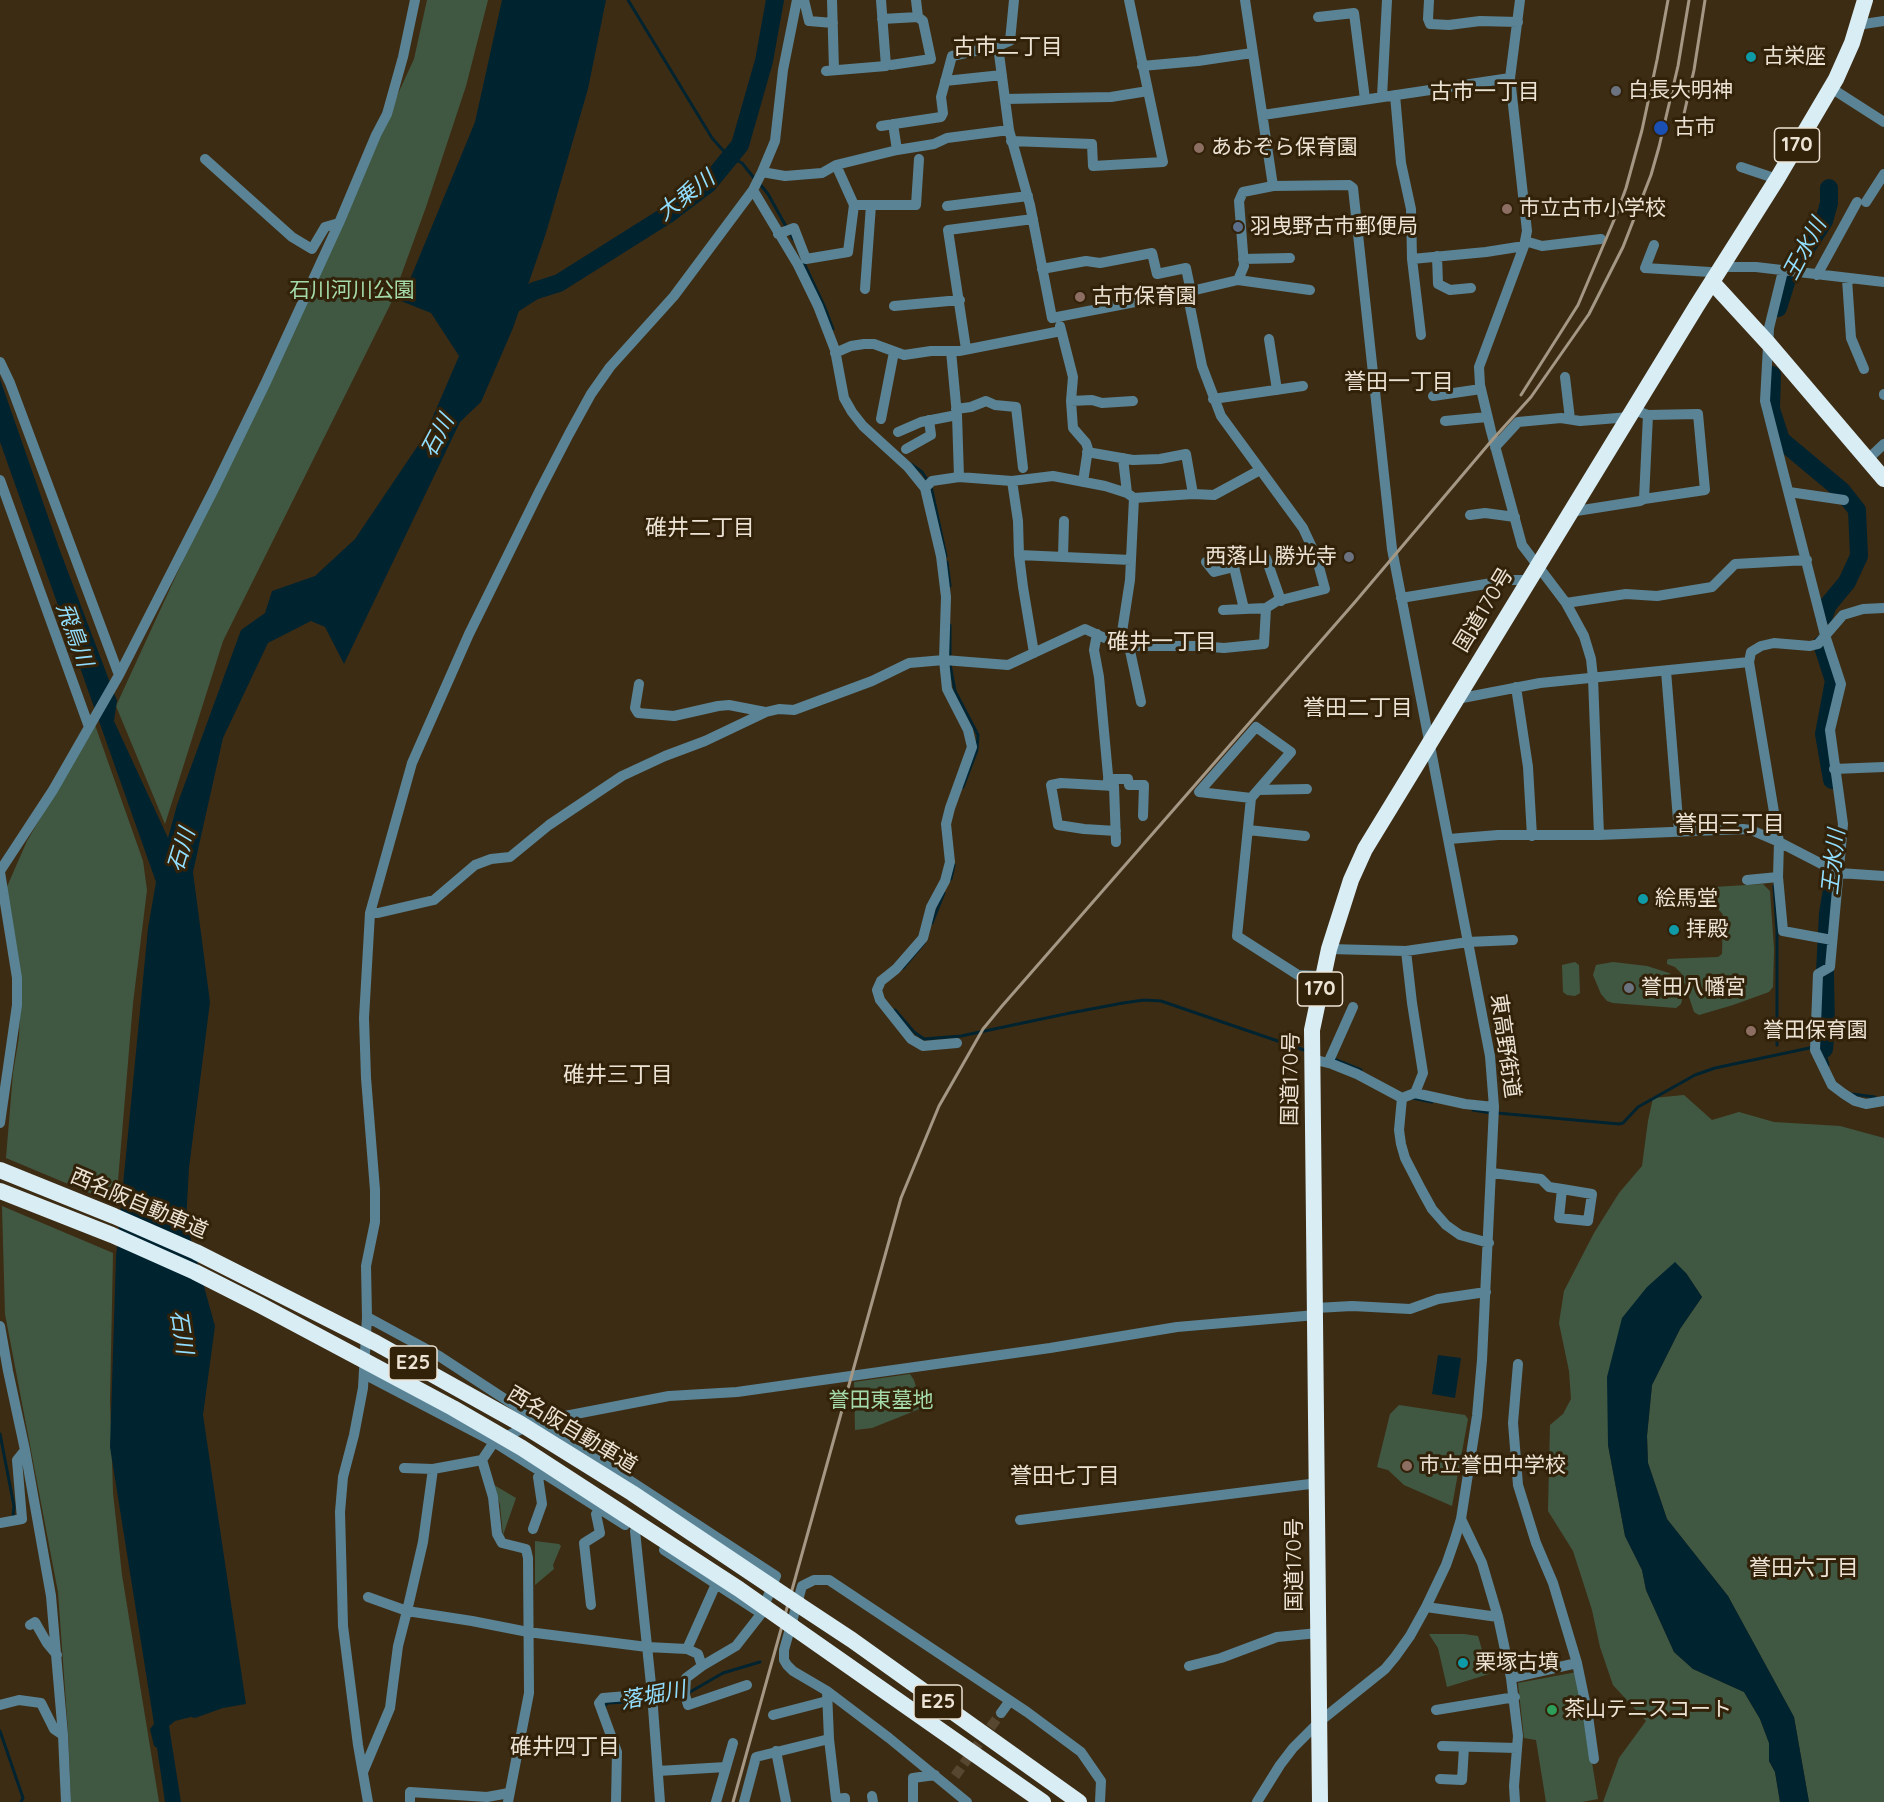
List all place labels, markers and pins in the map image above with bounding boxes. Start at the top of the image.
place label: 古栄座 [1763,44,1826,70]
marker: 古栄座 [1744,50,1758,64]
place label: 白長大明神 [1628,78,1733,104]
marker: 白長大明神 [1609,84,1623,98]
place label: 古市 [1674,115,1716,141]
marker: 古市 [1652,119,1670,137]
place label: あおぞら保育園 [1211,135,1358,161]
marker: あおぞら保育園 [1192,141,1206,155]
place label: 市立古市小学校 [1519,196,1666,222]
marker: 市立古市小学校 [1500,202,1514,216]
place label: 羽曳野古市郵便局 [1250,214,1418,240]
marker: 羽曳野古市郵便局 [1231,220,1245,234]
place label: 古市保育園 [1092,284,1197,310]
marker: 古市保育園 [1073,290,1087,304]
place label: 西落山 勝光寺 [1205,544,1337,570]
marker: 西落山 勝光寺 [1342,550,1356,564]
place label: 絵馬堂 [1655,886,1718,912]
marker: 絵馬堂 [1636,892,1650,906]
place label: 拝殿 [1686,917,1728,943]
marker: 拝殿 [1667,923,1681,937]
place label: 誉田八幡宮 [1641,975,1746,1001]
marker: 誉田八幡宮 [1622,981,1636,995]
place label: 誉田保育園 [1763,1018,1868,1044]
marker: 誉田保育園 [1744,1024,1758,1038]
place label: 市立誉田中学校 [1419,1453,1566,1479]
marker: 市立誉田中学校 [1400,1459,1414,1473]
place label: 栗塚古墳 [1475,1650,1559,1676]
marker: 栗塚古墳 [1456,1656,1470,1670]
place label: 茶山テニスコート [1564,1697,1732,1723]
marker: 茶山テニスコート [1545,1703,1559,1717]

